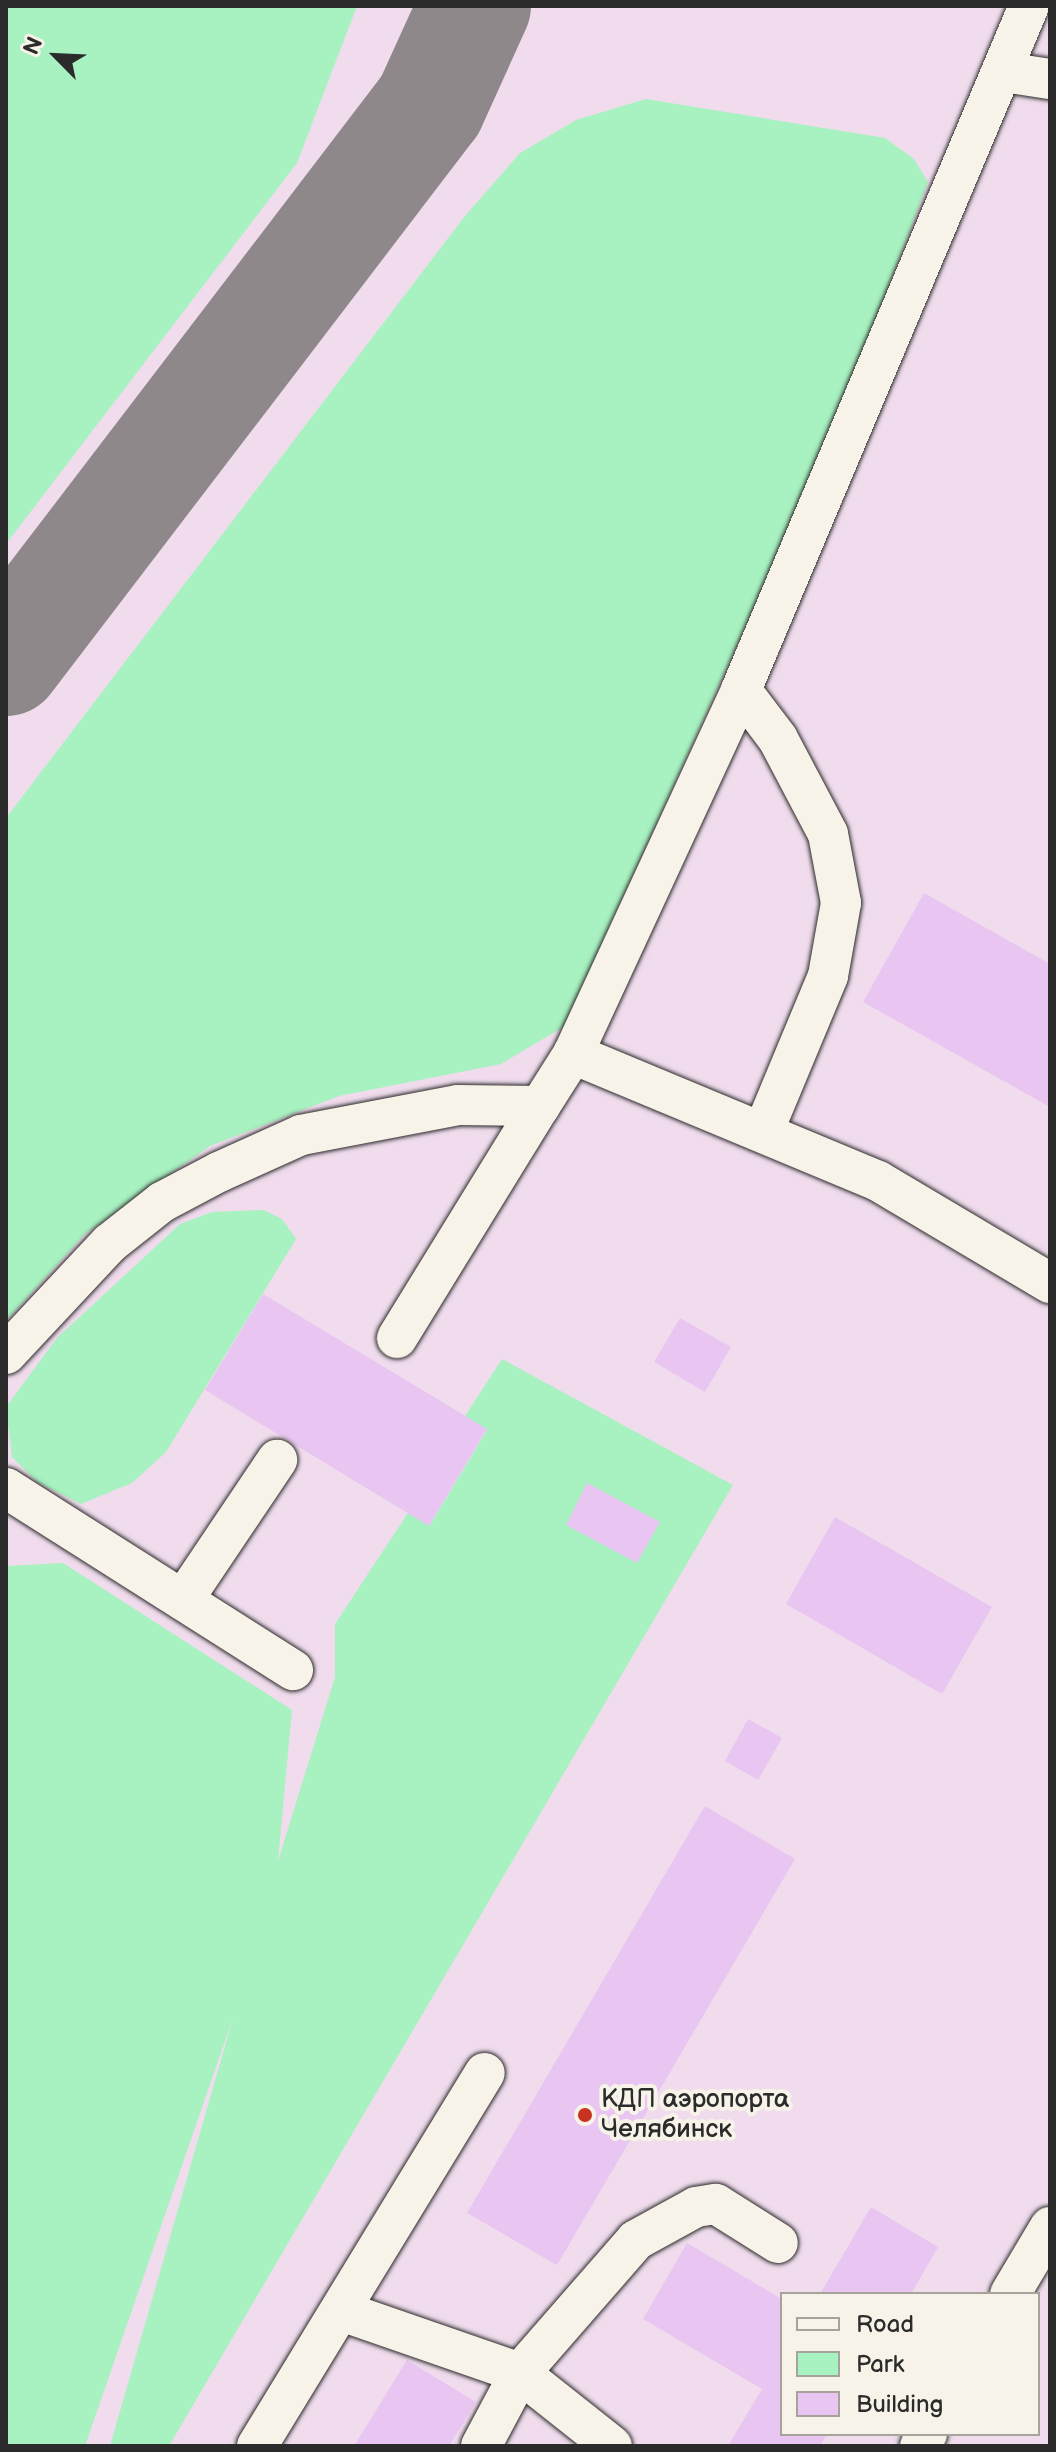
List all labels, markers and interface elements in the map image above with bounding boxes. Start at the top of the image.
north arrow [16,16,96,96]
text: N [18,33,49,59]
place label: КДП аэропорта Челябинск [601,2084,789,2146]
marker: КДП аэропорта Челябинск [576,2106,594,2124]
legend [780,2292,1040,2436]
text: Road [856,2310,914,2339]
text: Park [856,2350,904,2379]
text: Building [856,2390,943,2419]

